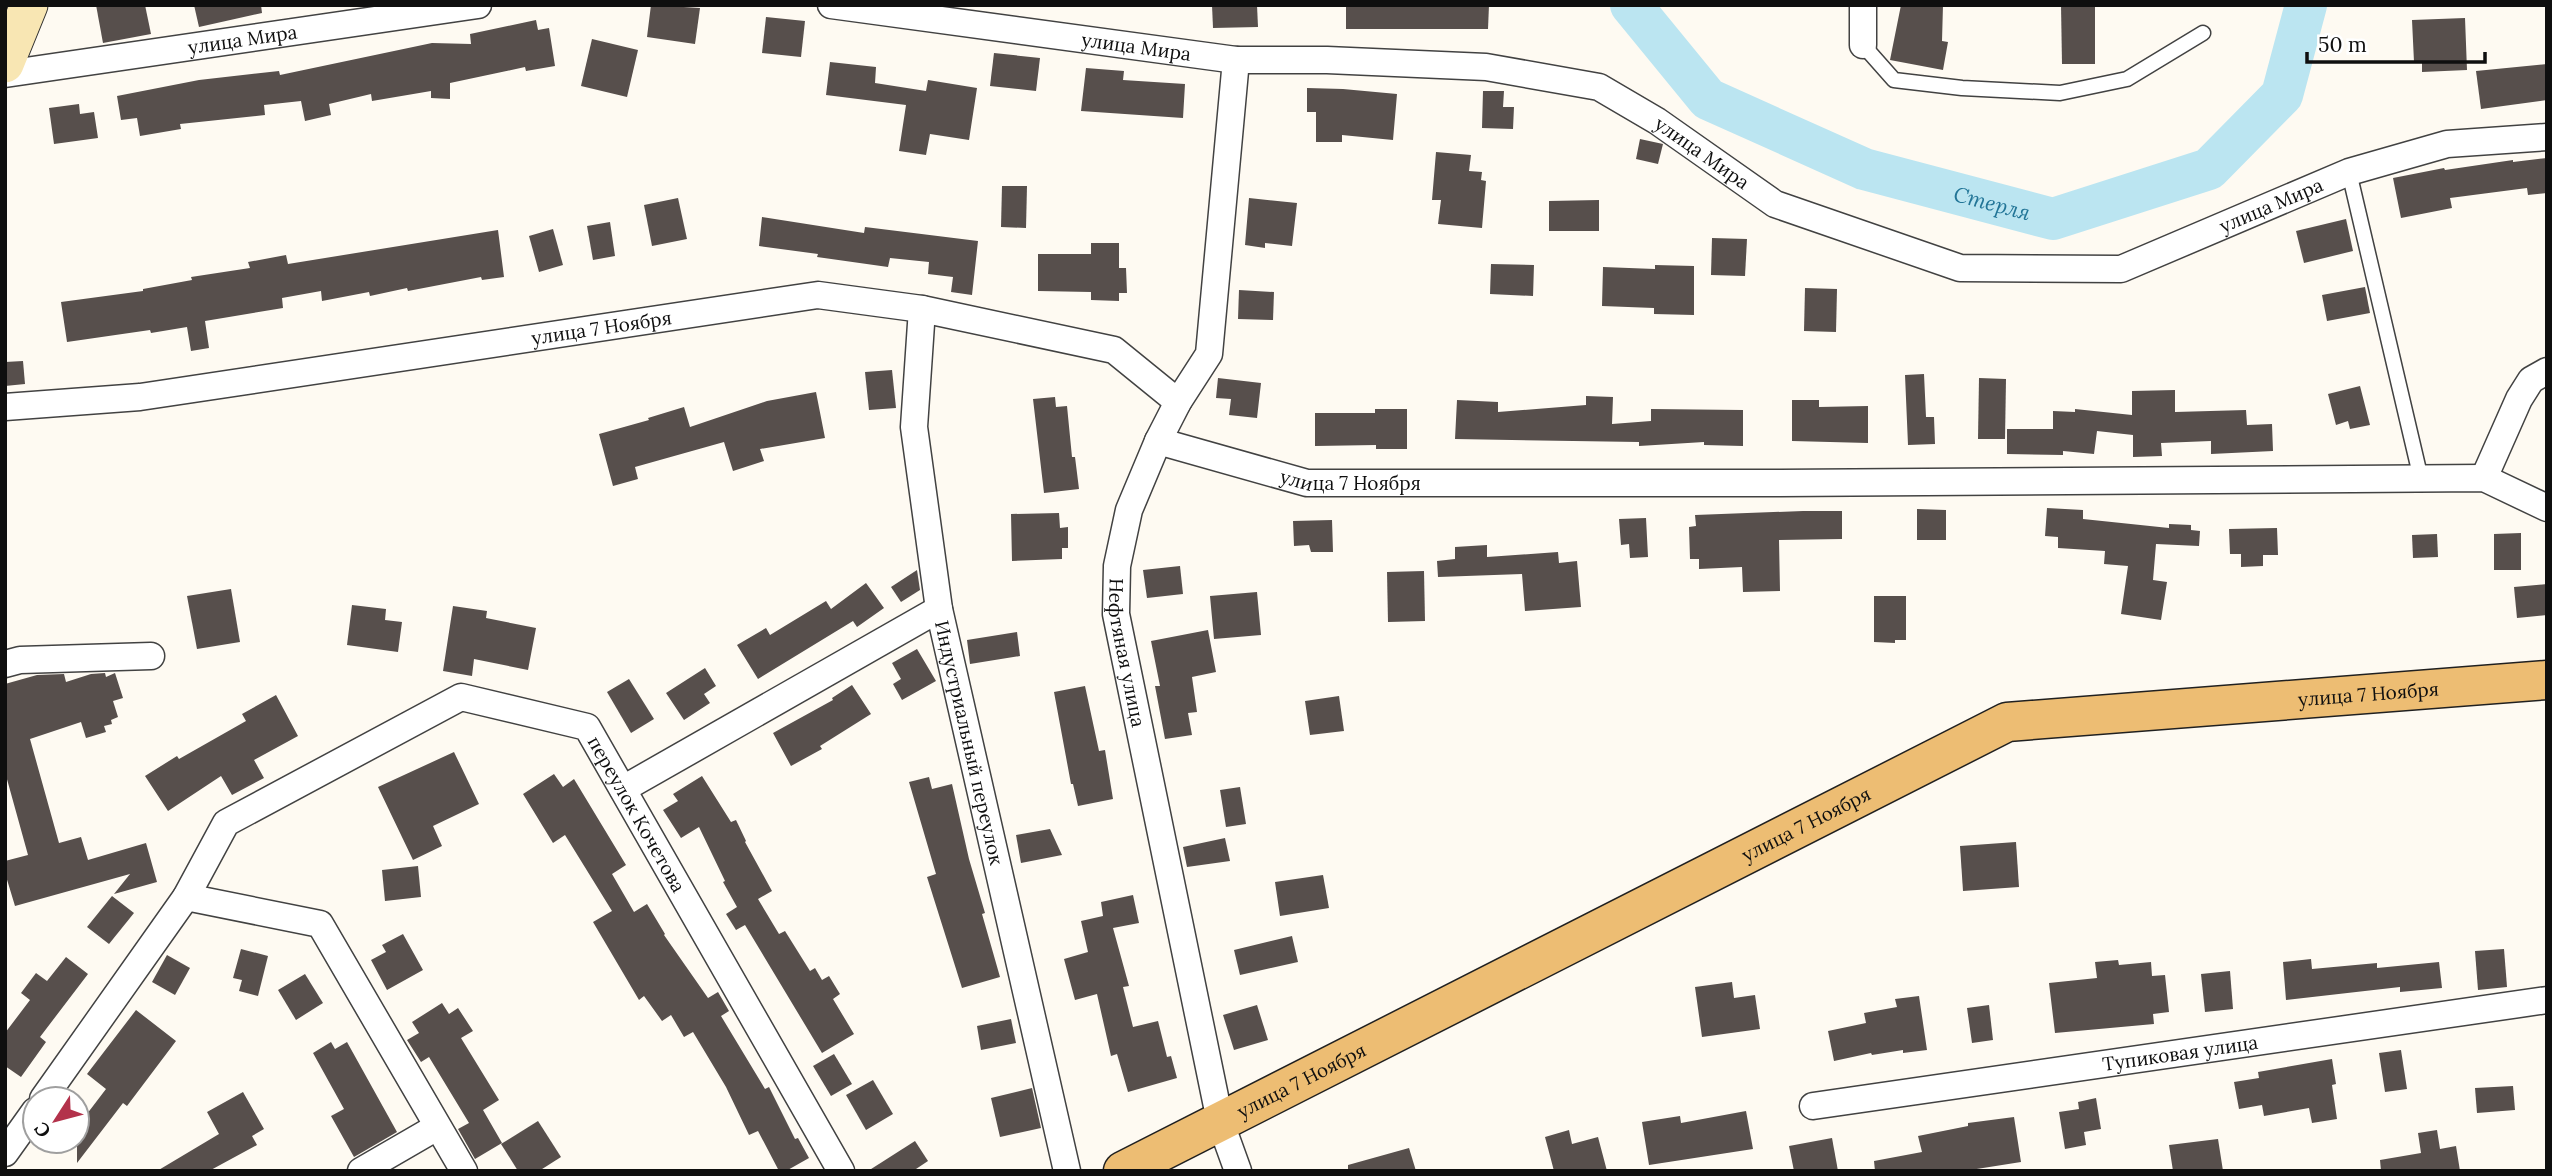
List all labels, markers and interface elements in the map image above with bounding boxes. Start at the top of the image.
street label: улица Мира [186,19,299,59]
scale bar [2307,21,2486,65]
street label: улица Мира [1080,27,1193,66]
text: 50 m [2318,31,2367,58]
street label: улица Мира [1650,111,1754,194]
street label: улица Мира [2216,172,2327,238]
water label: Стерля [1951,180,2034,226]
street label: улица 7 Ноября [530,305,673,350]
street label: улица 7 Ноября [1277,464,1421,496]
street label: Нефтяная улица [1104,578,1151,729]
street label: Индустриальный переулок [930,618,1009,868]
street label: улица 7 Ноября [2297,676,2440,711]
street label: переулок Кочетова [583,732,691,897]
street label: улица 7 Ноября [1738,781,1874,867]
street label: Тупиковая улица [2101,1030,2260,1076]
street label: улица 7 Ноября [1233,1038,1370,1123]
north arrow [21,1085,91,1155]
text: С [29,1118,56,1142]

